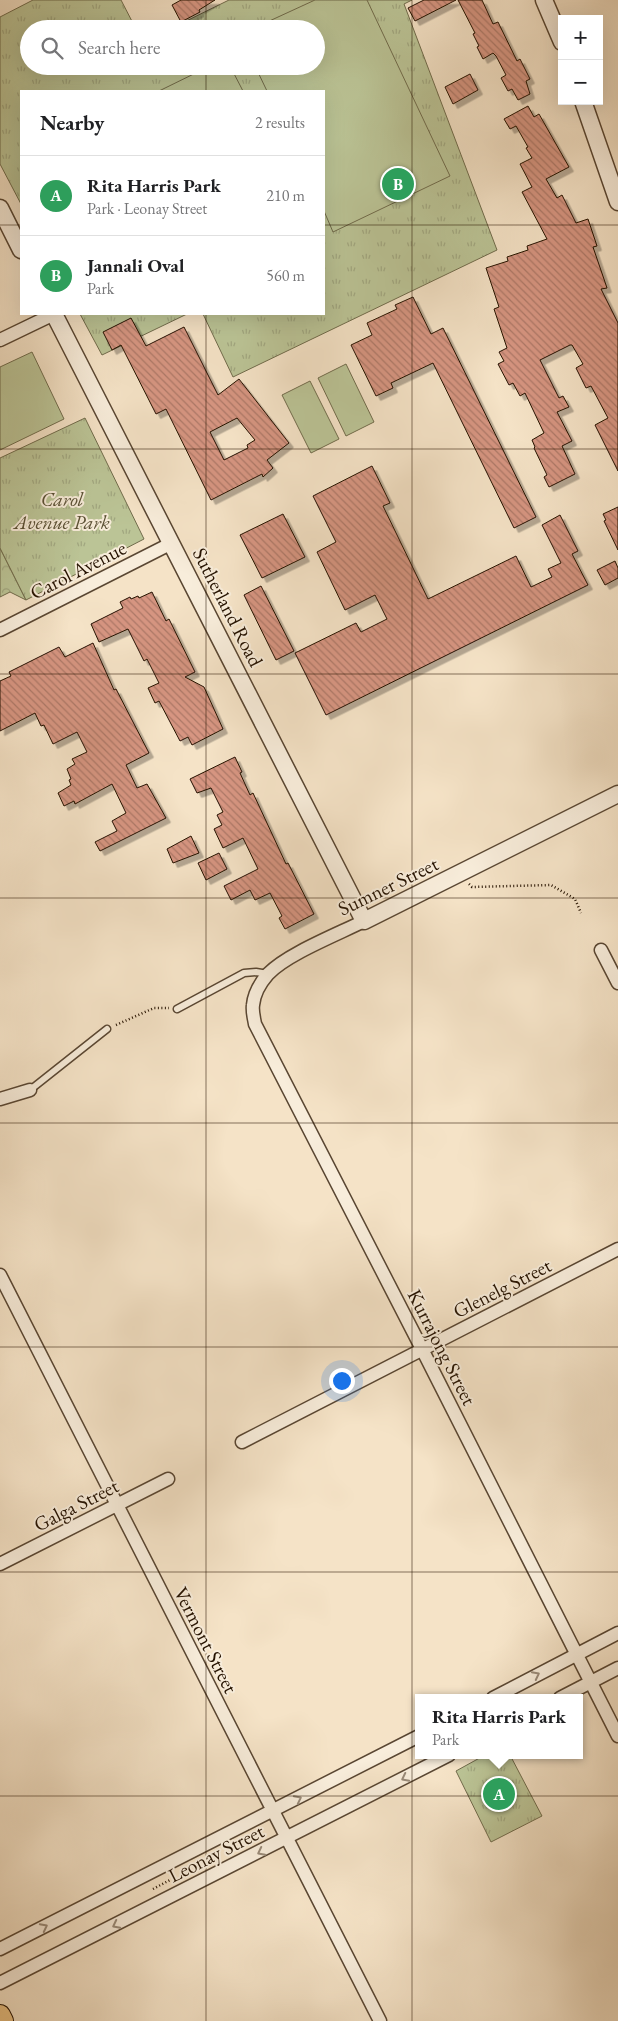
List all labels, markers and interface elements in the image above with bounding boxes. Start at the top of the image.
map controls [558,15,603,105]
button: + [558,15,603,60]
search box [20,20,325,75]
icon: search [38,34,66,62]
text: Search here [78,35,160,60]
button: − [558,60,603,105]
text: Nearby [40,109,104,136]
text: 2 results [255,112,305,133]
pin: B [382,165,414,203]
text: Rita Harris Park [87,173,221,198]
text: A [50,185,62,206]
text: 210 m [266,185,305,206]
text: Park · Leonay Street [87,198,207,219]
text: Jannali Oval [87,253,184,278]
text: B [51,265,61,286]
text: 560 m [266,265,305,286]
text: Park [87,278,114,299]
park label: Carol Avenue Park [12,486,110,535]
street label: Carol Avenue [25,535,131,605]
street label: Sutherland Road [187,543,270,672]
street label: Sumner Street [334,850,443,921]
street label: Glenelg Street [448,1252,556,1324]
street label: Kurrajong Street [402,1285,483,1410]
your location [329,1368,355,1394]
street label: Galga Street [29,1472,124,1537]
street label: Vermont Street [168,1582,244,1698]
one-way arrow [531,1671,540,1681]
popup [415,1694,583,1759]
text: Rita Harris Park [432,1704,566,1729]
text: Park [432,1729,459,1750]
one-way arrow [401,1772,410,1782]
pin: A [483,1775,515,1813]
one-way arrow [293,1795,302,1805]
street label: Leonay Street [164,1817,269,1888]
one-way arrow [257,1846,266,1856]
one-way arrow [112,1919,121,1929]
one-way arrow [38,1923,47,1933]

